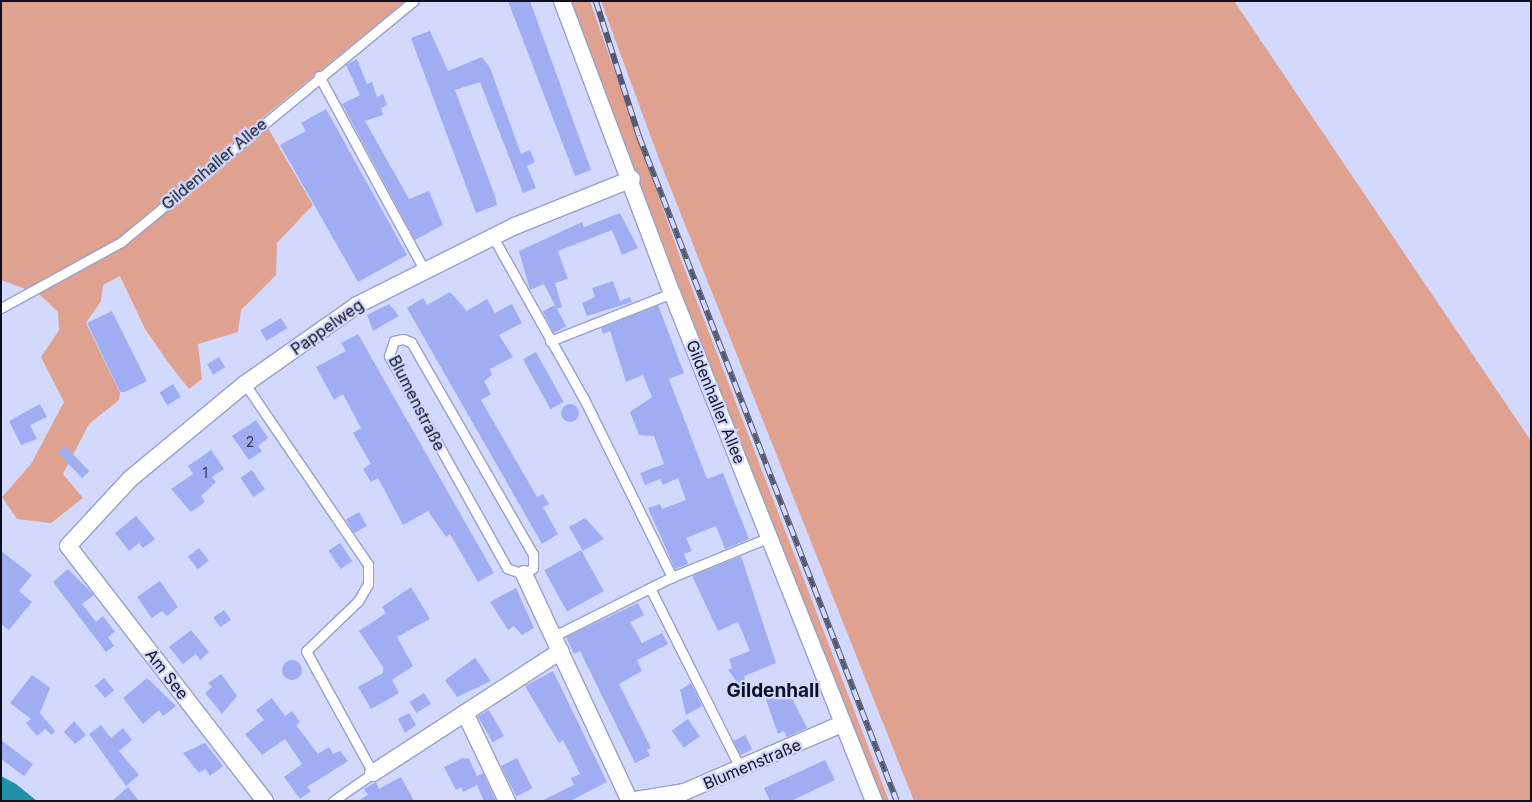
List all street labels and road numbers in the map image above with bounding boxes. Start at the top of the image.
street label: Gildenhaller Allee [157,114,271,214]
street label: Pappelweg [287,295,367,359]
street label: Gildenhaller Allee [682,337,750,467]
street label: Blumenstraße [385,352,449,454]
street label: Am See [141,645,193,703]
street label: Blumenstraße [700,735,804,793]

